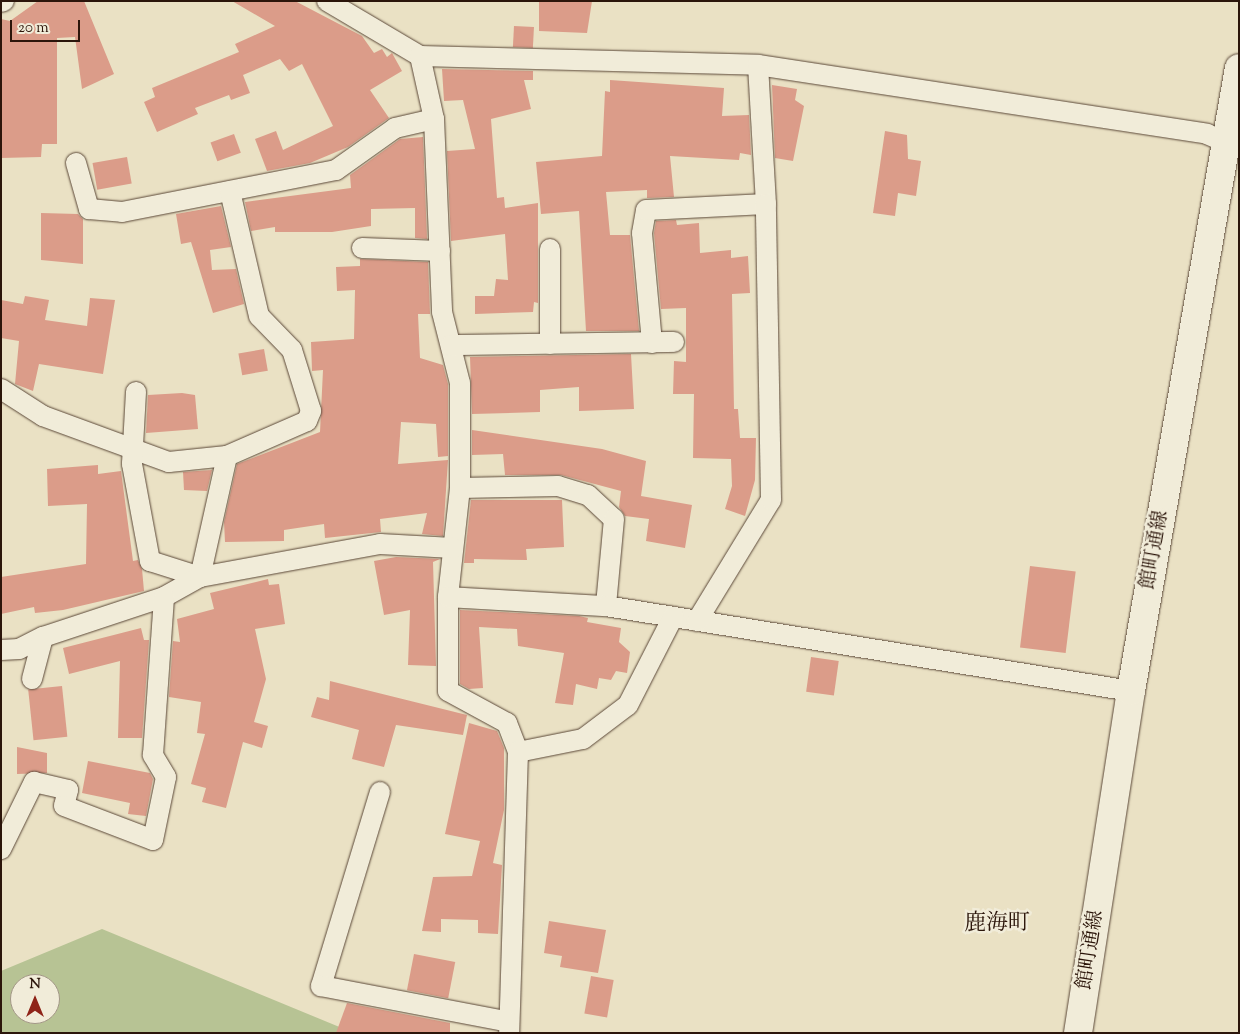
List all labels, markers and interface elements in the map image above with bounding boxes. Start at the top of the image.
scale bar [12,10,82,42]
text: 20 m [18,18,49,39]
street label: 館町通線 [1136,509,1174,591]
street label: 館町通線 [1073,909,1109,991]
district label: 鹿海町 [964,912,1030,938]
north arrow [10,974,60,1024]
text: N [29,975,41,995]

